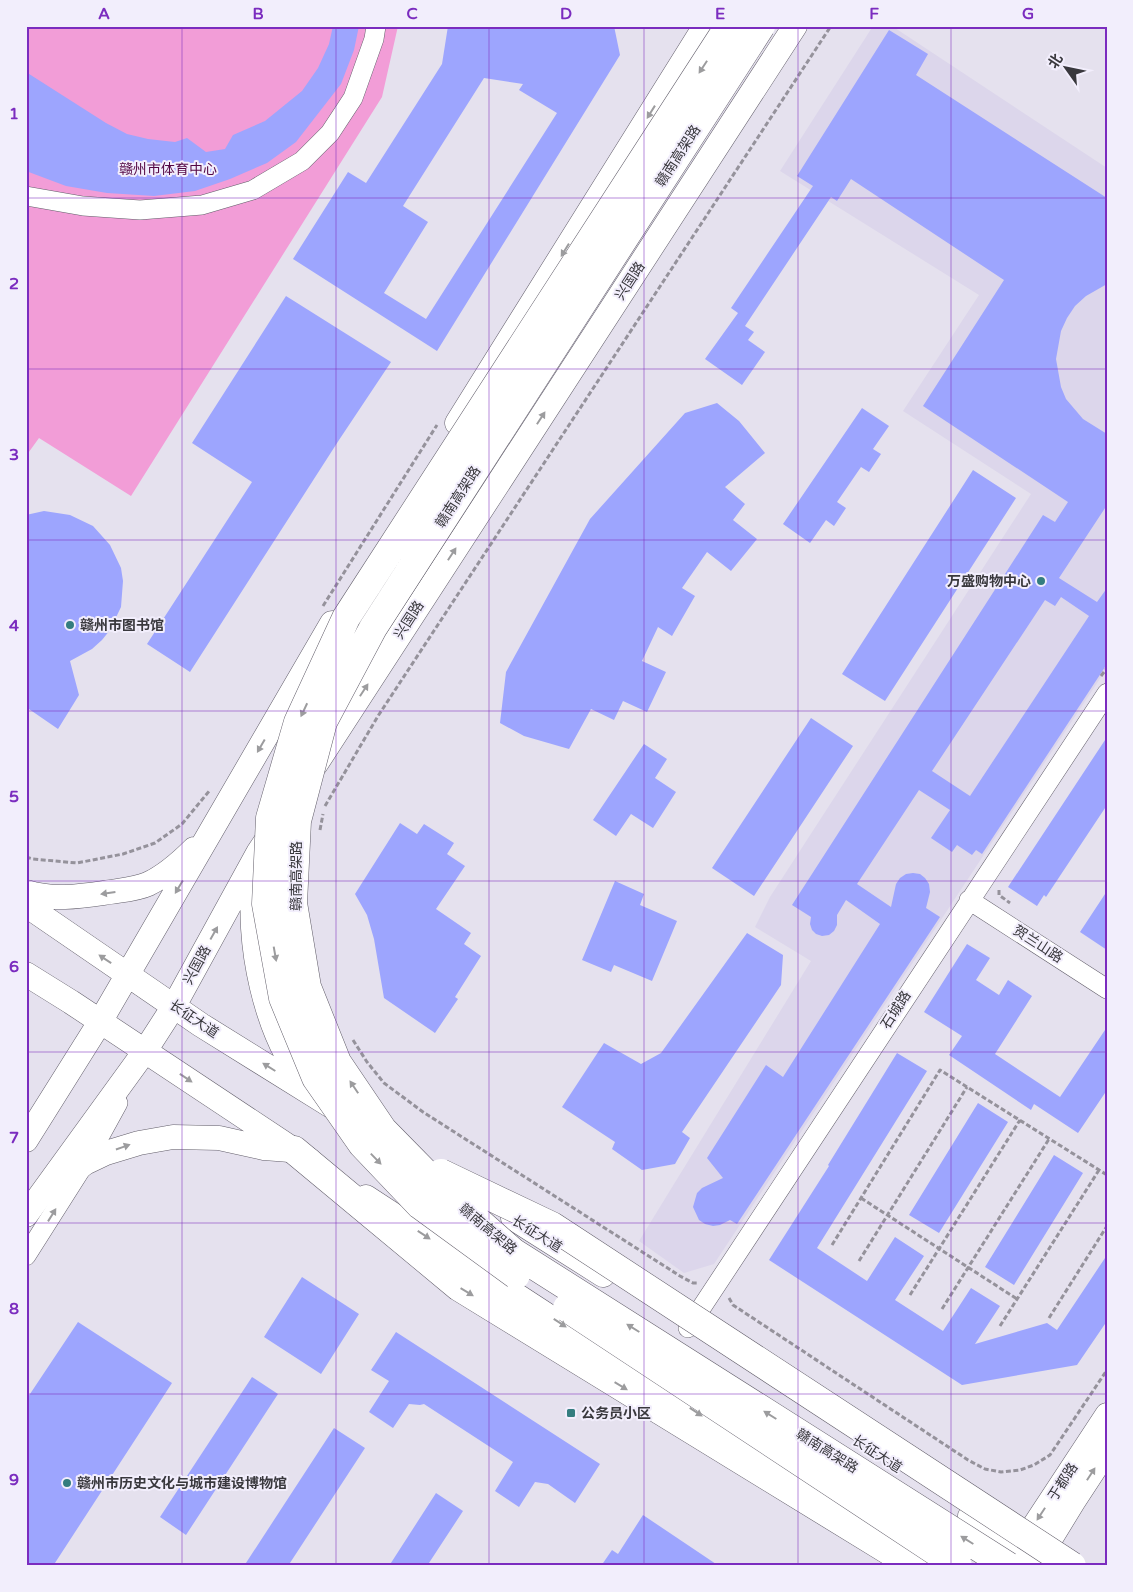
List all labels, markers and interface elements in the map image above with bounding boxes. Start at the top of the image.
text: A [98,4,110,24]
text: B [252,4,264,24]
text: C [406,4,418,24]
text: D [560,4,572,24]
text: E [715,4,725,24]
text: F [869,4,879,24]
text: G [1022,4,1034,24]
north arrow [1040,42,1090,92]
text: 北 [1045,51,1066,72]
one-way arrow [698,61,707,74]
text: 1 [9,104,19,124]
one-way arrow [646,105,656,118]
street label: 赣南高架路 [652,122,704,190]
park label: 赣州市体育中心 [119,161,217,178]
one-way arrow [560,243,569,256]
street label: 兴国路 [611,259,649,303]
text: 2 [9,274,19,294]
one-way arrow [536,411,546,424]
text: 3 [9,445,19,465]
street label: 赣南高架路 [432,463,484,531]
one-way arrow [448,547,457,561]
place label: 万盛购物中心 [947,573,1031,590]
marker: 万盛购物中心 [1035,575,1047,587]
street label: 兴国路 [390,598,428,642]
text: 4 [9,616,19,636]
place label: 赣州市图书馆 [80,617,164,634]
marker: 赣州市图书馆 [64,619,76,631]
one-way arrow [359,683,369,697]
one-way arrow [299,703,307,717]
one-way arrow [256,740,265,753]
text: 5 [9,787,19,807]
street label: 赣南高架路 [288,841,305,911]
one-way arrow [174,880,183,893]
one-way arrow [99,889,115,897]
street label: 贺兰山路 [1010,922,1066,966]
one-way arrow [210,926,219,939]
street label: 兴国路 [179,943,215,987]
one-way arrow [272,946,280,962]
one-way arrow [99,954,112,964]
text: 6 [9,957,19,977]
street label: 石城路 [877,988,915,1032]
street label: 长征大道 [166,996,222,1042]
one-way arrow [262,1062,275,1072]
one-way arrow [179,1073,193,1083]
one-way arrow [349,1080,359,1094]
text: 7 [9,1128,19,1148]
one-way arrow [116,1143,131,1151]
one-way arrow [370,1153,382,1165]
street label: 赣南高架路 [456,1200,520,1258]
one-way arrow [48,1208,57,1222]
street label: 长征大道 [509,1212,565,1256]
one-way arrow [417,1230,431,1240]
one-way arrow [460,1287,474,1296]
text: 8 [9,1299,19,1319]
one-way arrow [554,1319,567,1328]
one-way arrow [626,1323,640,1333]
one-way arrow [614,1381,627,1390]
place label: 公务员小区 [581,1405,651,1422]
marker: 公务员小区 [565,1407,577,1419]
one-way arrow [690,1407,703,1417]
one-way arrow [764,1410,777,1420]
street label: 赣南高架路 [793,1425,861,1477]
street label: 长征大道 [849,1432,905,1476]
street label: 于都路 [1044,1460,1082,1504]
one-way arrow [1086,1467,1096,1481]
text: 9 [9,1470,19,1490]
place label: 赣州市历史文化与城市建设博物馆 [77,1475,287,1492]
marker: 赣州市历史文化与城市建设博物馆 [61,1477,73,1489]
one-way arrow [1037,1508,1046,1521]
one-way arrow [960,1535,973,1544]

